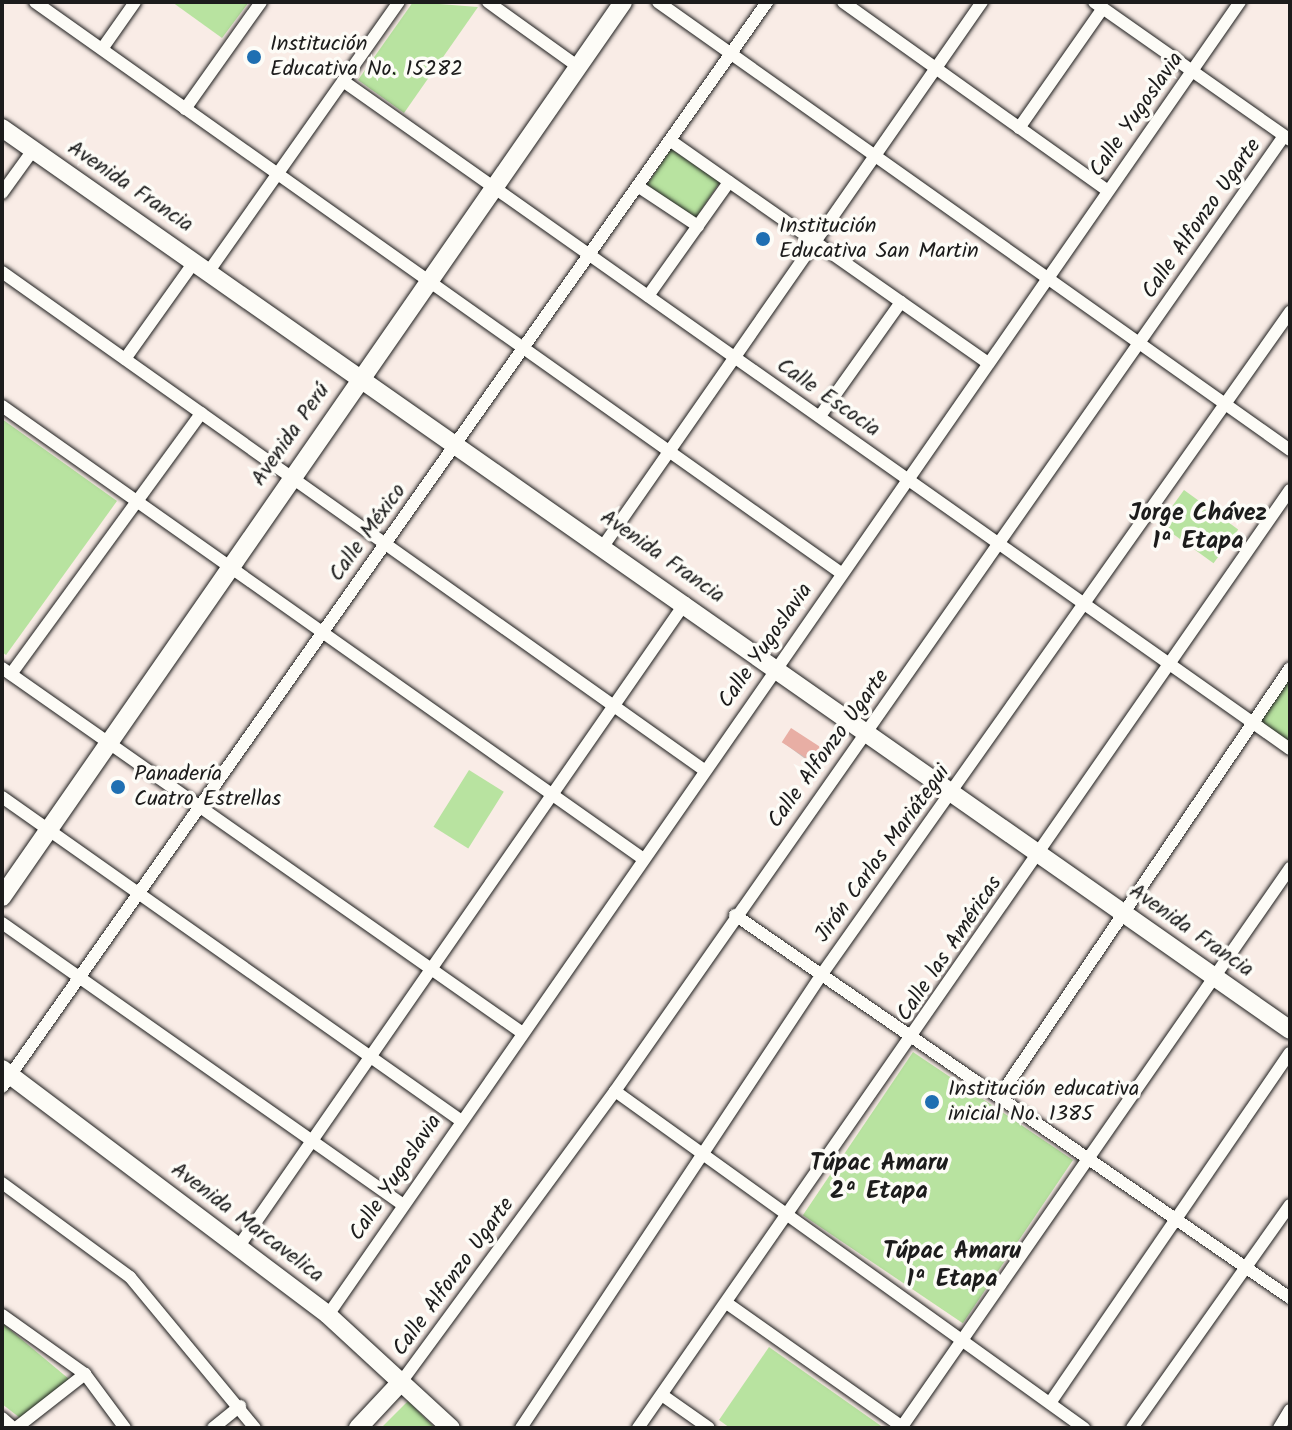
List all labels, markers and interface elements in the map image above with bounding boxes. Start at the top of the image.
place label: Institución Educativa No. 15282 [270,31,463,82]
street label: Calle Yugoslavia [1084,47,1190,183]
marker: Institución Educativa No. 15282 [245,48,263,66]
street label: Calle Alfonzo Ugarte [1137,134,1267,304]
street label: Avenida Francia [62,135,198,239]
place label: Institución Educativa San Martin [779,213,979,264]
marker: Institución Educativa San Martin [754,230,772,248]
street label: Calle Escocia [771,353,885,443]
street label: Avenida Perú [246,379,336,491]
street label: Calle México [324,479,412,587]
district label: Jorge Chávez 1ª Etapa [1129,500,1267,556]
street label: Avenida Francia [595,504,729,610]
street label: Calle Yugoslavia [713,578,819,714]
street label: Calle Alfonzo Ugarte [763,664,895,834]
street label: Jirón Carlos Mariátegui [810,760,956,948]
place label: Panadería Cuatro Estrellas [134,761,281,812]
marker: Panadería Cuatro Estrellas [109,778,127,796]
street label: Calle las Américas [892,871,1008,1027]
street label: Avenida Francia [1124,878,1258,984]
place label: Institución educativa inicial No. 1385 [948,1076,1139,1128]
marker: Institución educativa inicial No. 1385 [923,1093,941,1111]
street label: Calle Yugoslavia [344,1110,448,1246]
district label: Túpac Amaru 2ª Etapa [810,1150,948,1206]
street label: Avenida Marcavelica [165,1157,329,1289]
street label: Calle Alfonzo Ugarte [388,1192,520,1362]
district label: Túpac Amaru 1ª Etapa [883,1238,1021,1294]

